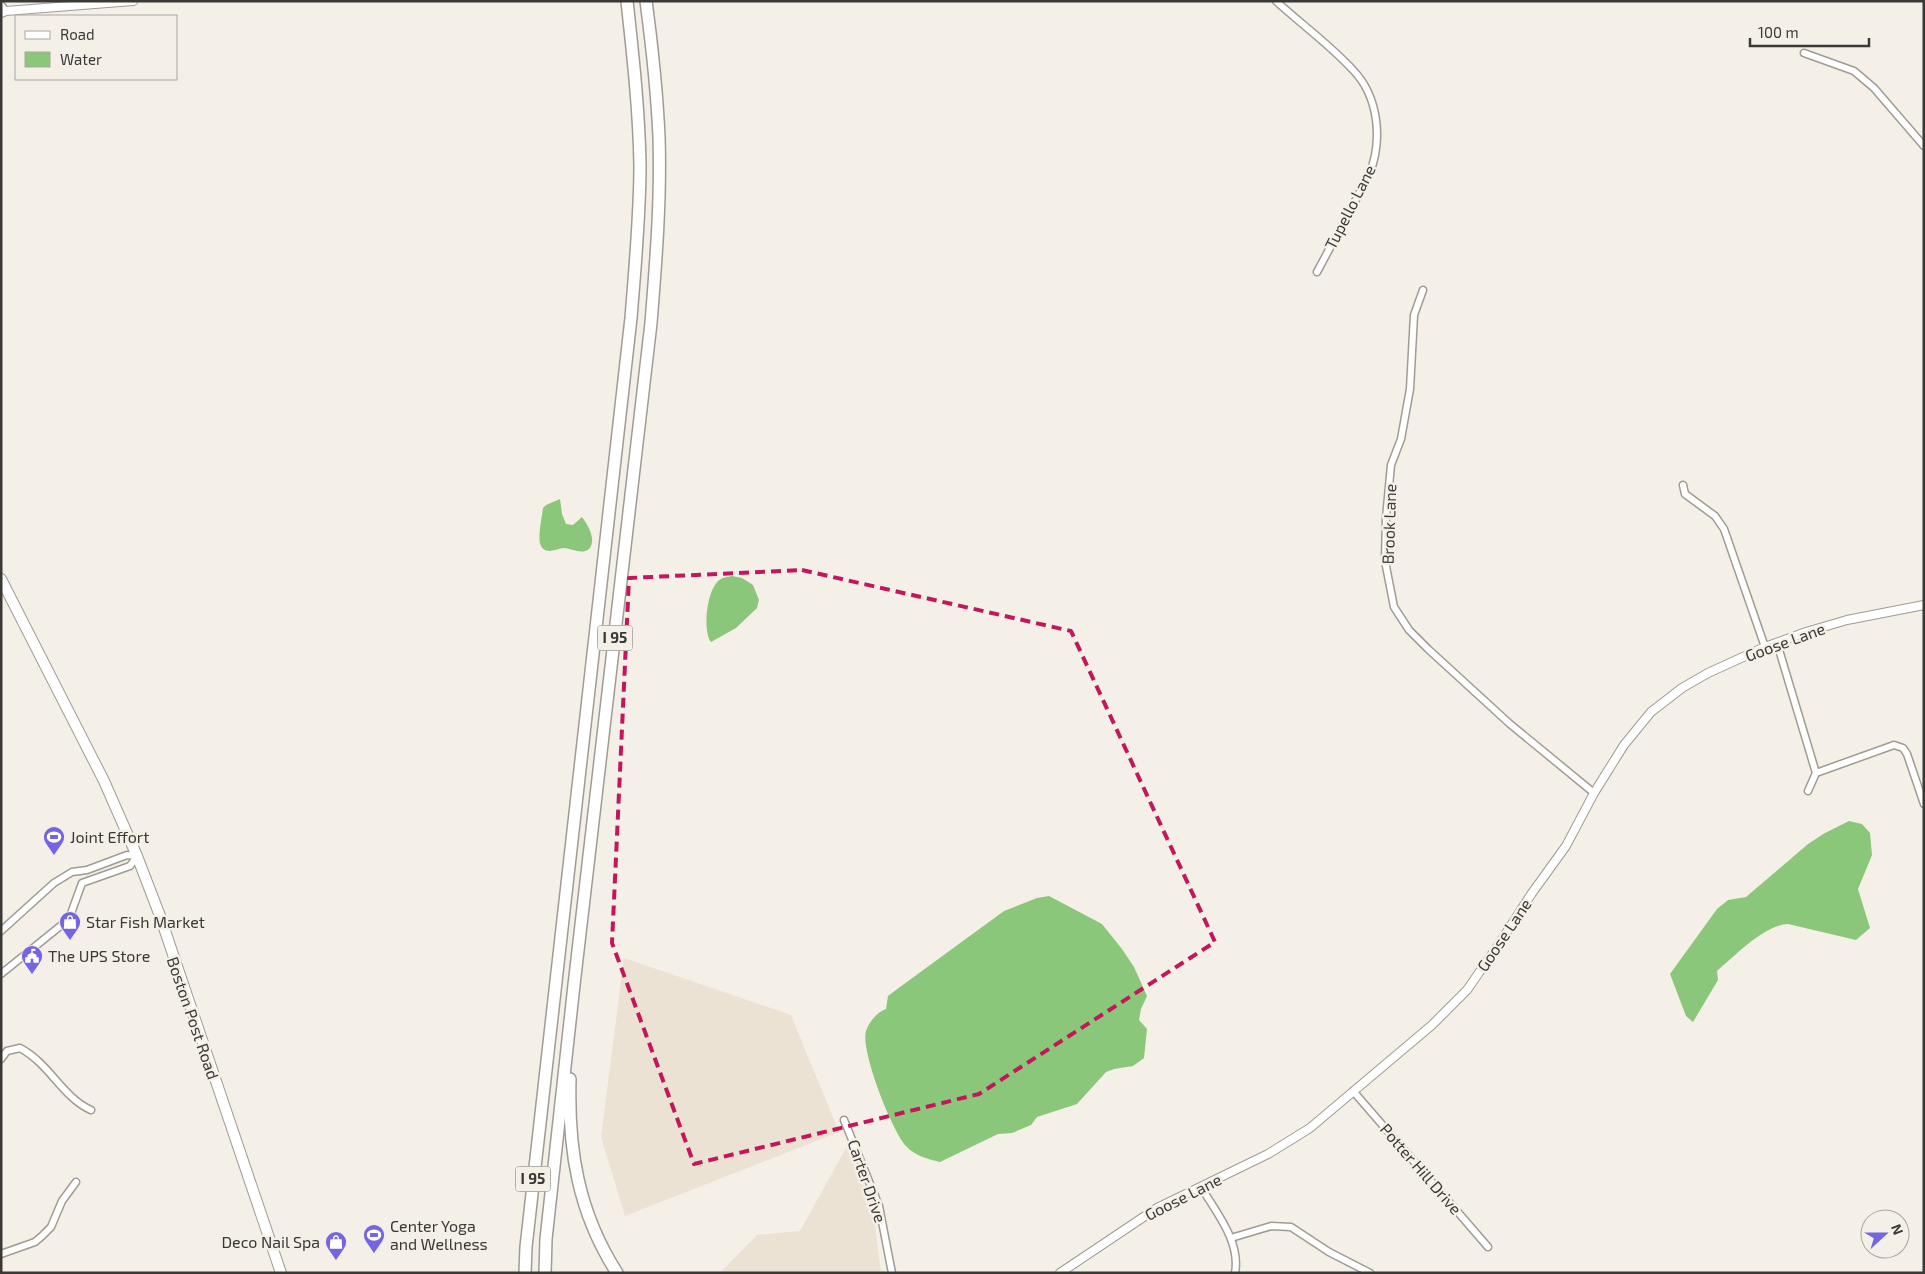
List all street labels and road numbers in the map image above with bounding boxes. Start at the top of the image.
street label: Tupello Lane [1320,162,1379,252]
street label: Brook Lane [1378,483,1399,565]
street label: Goose Lane [1742,618,1827,665]
road number: I 95 [598,626,632,650]
street label: Goose Lane [1472,895,1535,975]
street label: Boston Post Road [164,954,223,1082]
street label: Potter Hill Drive [1377,1119,1466,1218]
street label: Carter Drive [844,1137,891,1225]
road number: I 95 [516,1166,550,1192]
street label: Goose Lane [1141,1169,1224,1224]

